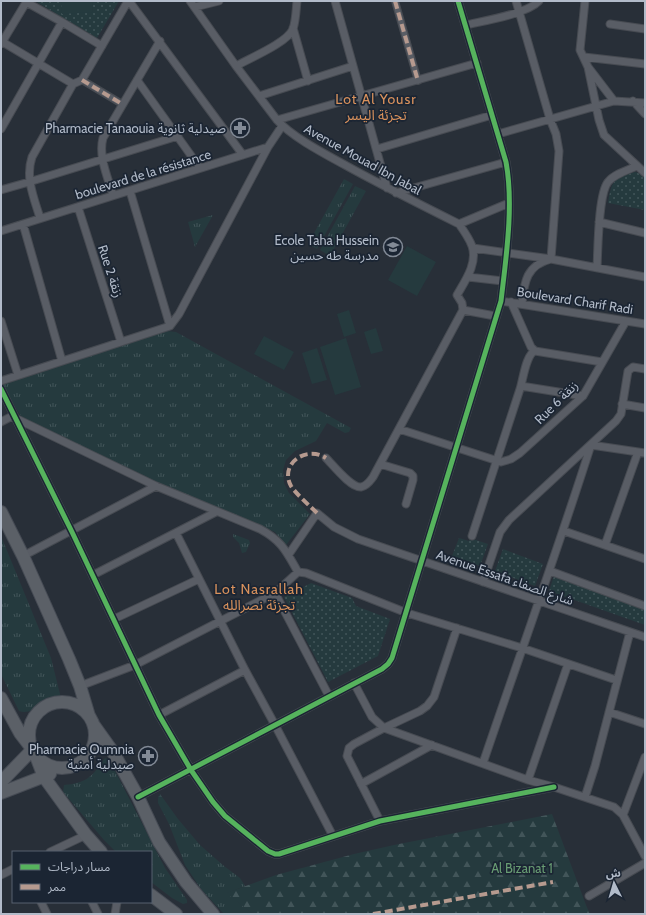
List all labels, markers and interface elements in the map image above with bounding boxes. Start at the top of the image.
district label: Lot Al Yousr تجزئة اليسر [335,90,417,124]
pharmacy icon: Pharmacie Tanaouia صيدلية ثانوية [229,117,251,139]
place label: Pharmacie Tanaouia صيدلية ثانوية [45,120,226,136]
street label: Avenue Mouad Ibn Jabal [302,120,424,198]
street label: boulevard de la résistance [73,146,213,202]
place label: Ecole Taha Hussein مدرسة طه حسين [275,232,379,264]
school or university icon: Ecole Taha Hussein مدرسة طه حسين [382,236,404,258]
street label: Rue 2 زنقة [95,243,127,299]
street label: Boulevard Charif Radi [516,283,634,317]
street label: Rue 6 زنقة [531,377,581,427]
street label: Avenue Essafa شارع الصفاء [433,546,576,611]
district label: Lot Nasrallah تجزئة نصرالله [214,580,304,614]
place label: Pharmacie Oumnia صيدلية أمنية [29,741,135,772]
pharmacy icon: Pharmacie Oumnia صيدلية أمنية [137,745,159,767]
legend [12,851,152,903]
text: مسار دراجات [48,859,110,874]
park label: Al Bizanat 1 [491,860,553,876]
north arrow [594,863,634,903]
text: ش [605,865,621,881]
text: ممر [47,879,66,894]

